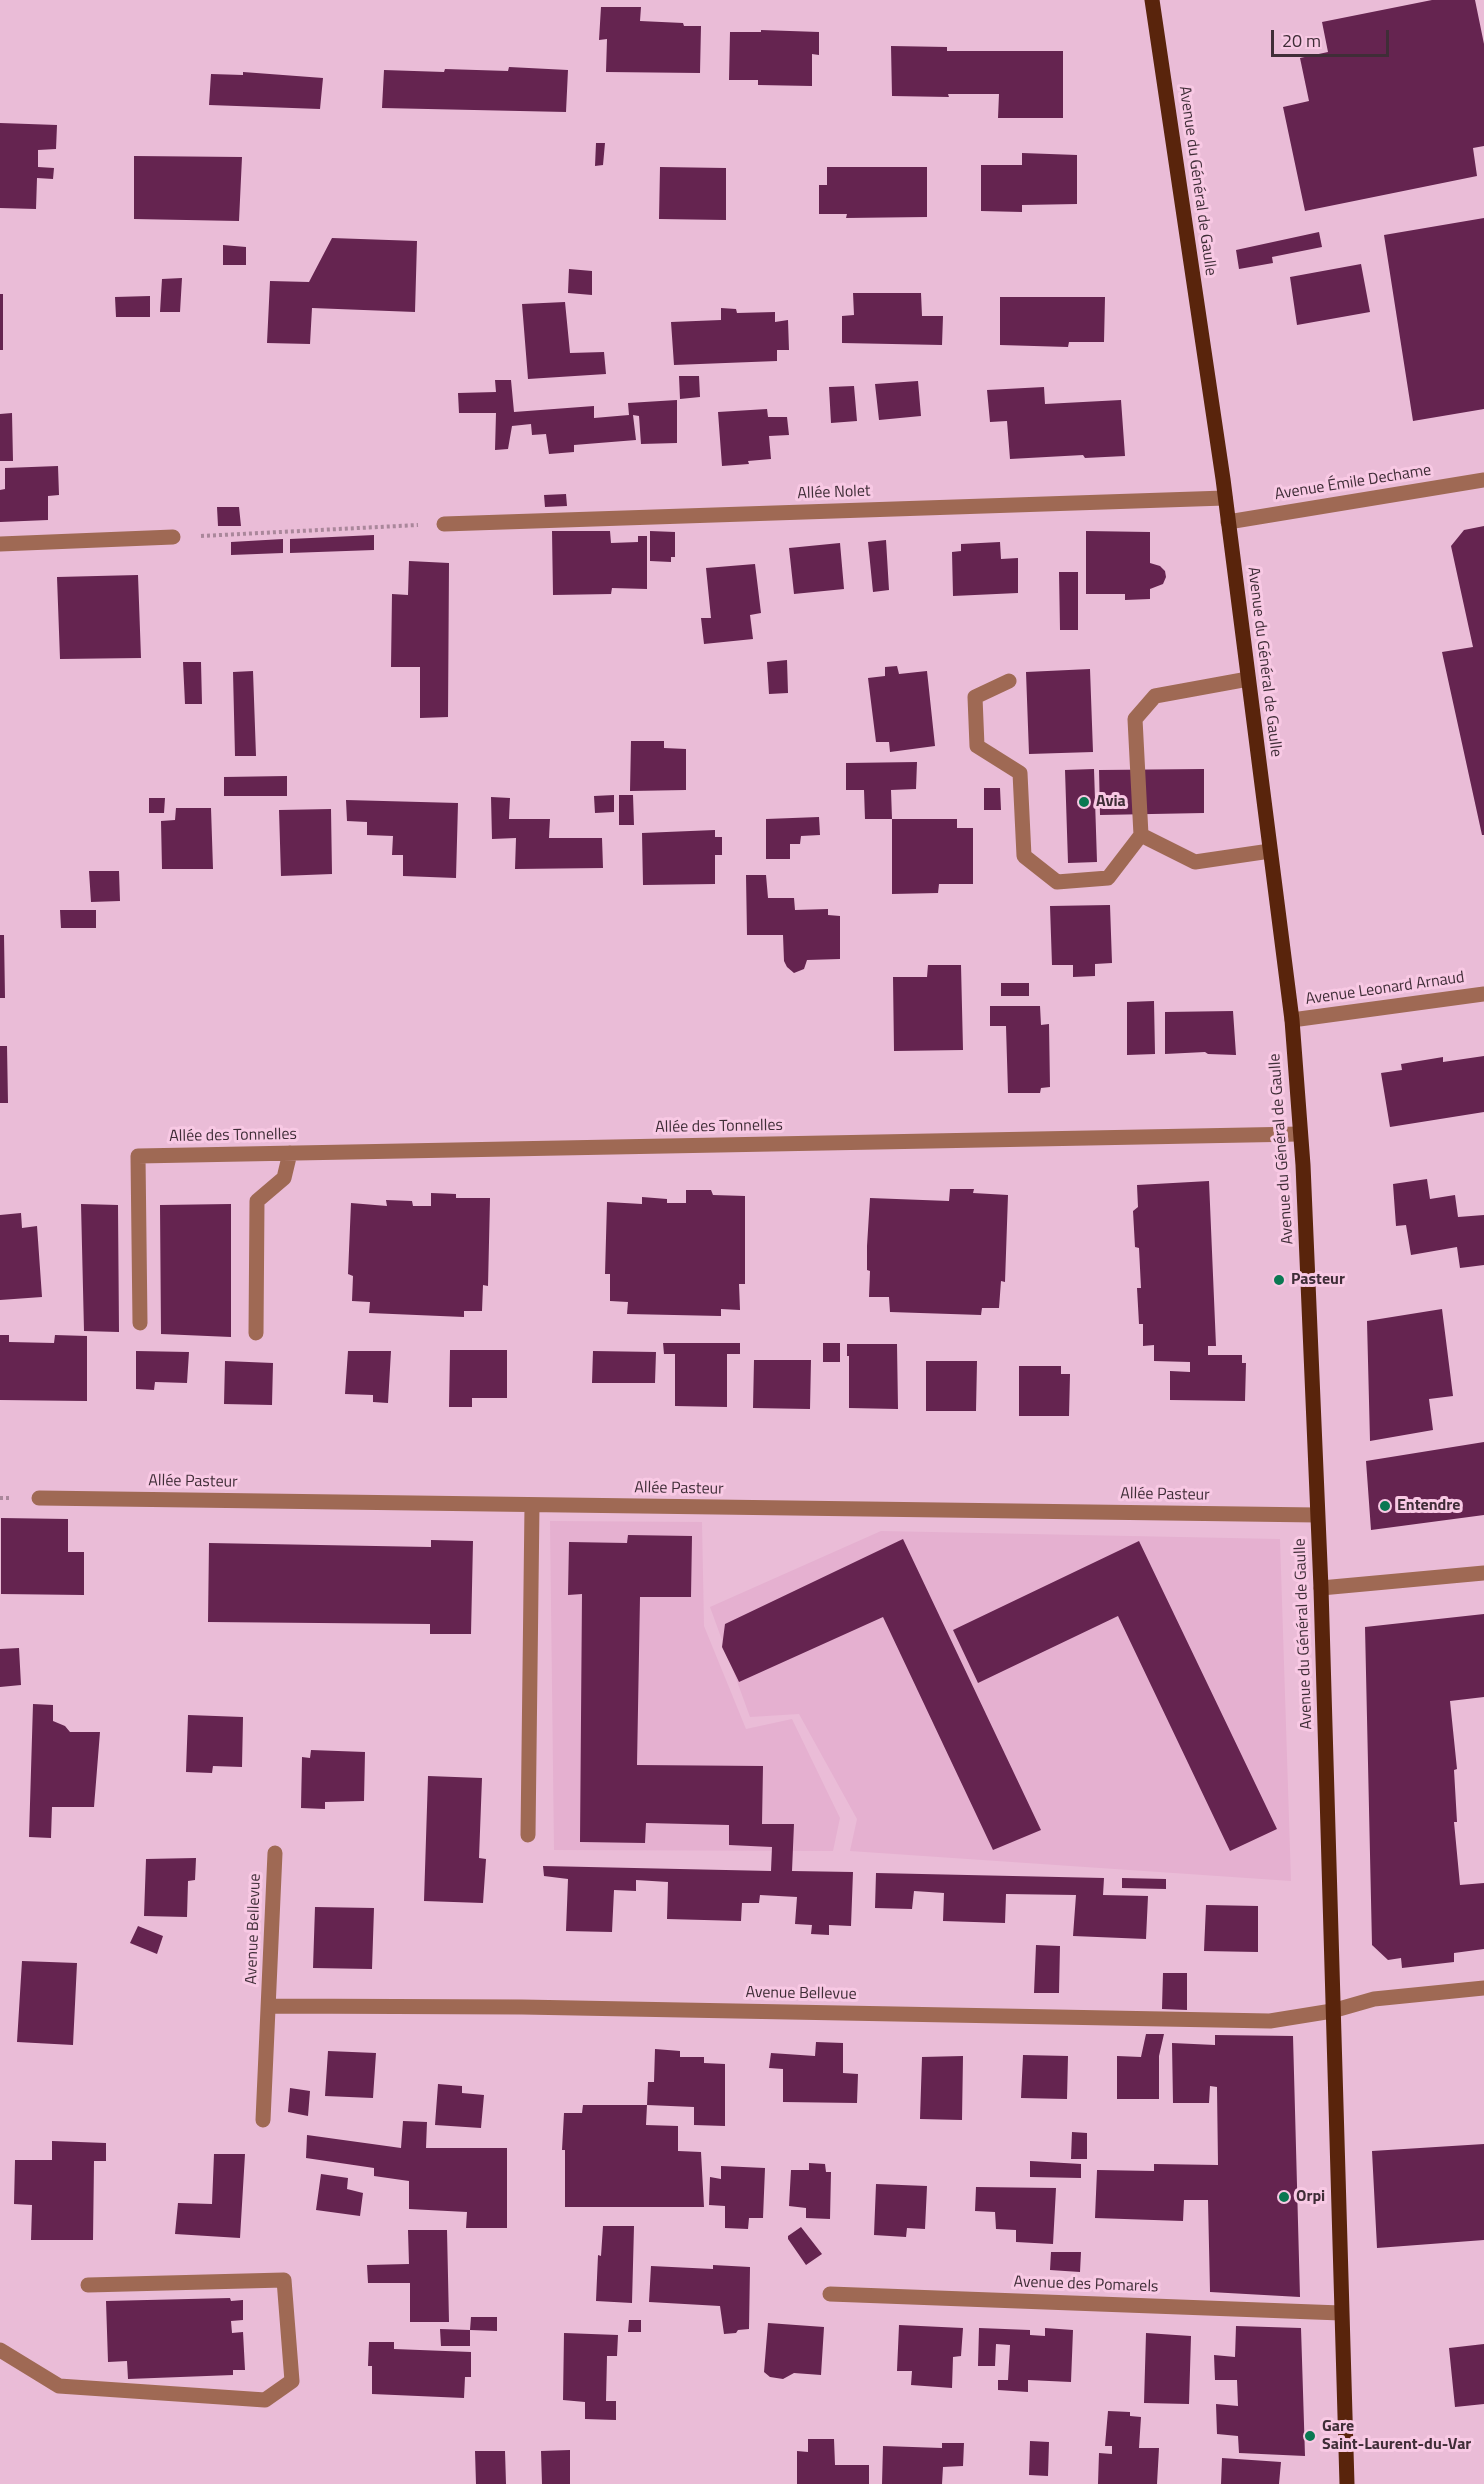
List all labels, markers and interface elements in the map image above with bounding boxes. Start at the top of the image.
scale bar [1274,18,1392,56]
text: 20 m [1282,27,1321,54]
street label: Avenue du Général de Gaulle [1174,85,1220,277]
street label: Avenue Émile Dechame [1273,461,1433,505]
street label: Allée Nolet [797,482,871,504]
street label: Avenue du Général de Gaulle [1243,566,1285,758]
place label: Avia [1096,792,1126,812]
marker: Avia [1077,795,1091,809]
street label: Avenue Leonard Arnaud [1304,968,1466,1010]
street label: Avenue du Général de Gaulle [1266,1053,1298,1245]
street label: Allée des Tonnelles [655,1116,783,1138]
street label: Allée des Tonnelles [169,1125,297,1147]
place label: Pasteur [1291,1270,1345,1290]
marker: Pasteur [1272,1273,1286,1287]
street label: Allée Pasteur [148,1472,238,1492]
street label: Allée Pasteur [634,1479,724,1499]
street label: Allée Pasteur [1120,1485,1210,1505]
place label: Entendre [1397,1496,1460,1516]
marker: Entendre [1378,1499,1392,1513]
street label: Avenue du Général de Gaulle [1291,1538,1317,1730]
street label: Avenue Bellevue [242,1873,266,1985]
street label: Avenue Bellevue [745,1983,857,2005]
place label: Orpi [1296,2187,1325,2207]
marker: Orpi [1277,2190,1291,2204]
street label: Avenue des Pomarels [1013,2273,1159,2297]
place label: Gare Saint-Laurent-du-Var [1322,2417,1471,2455]
marker: Gare Saint-Laurent-du-Var [1303,2429,1317,2443]

